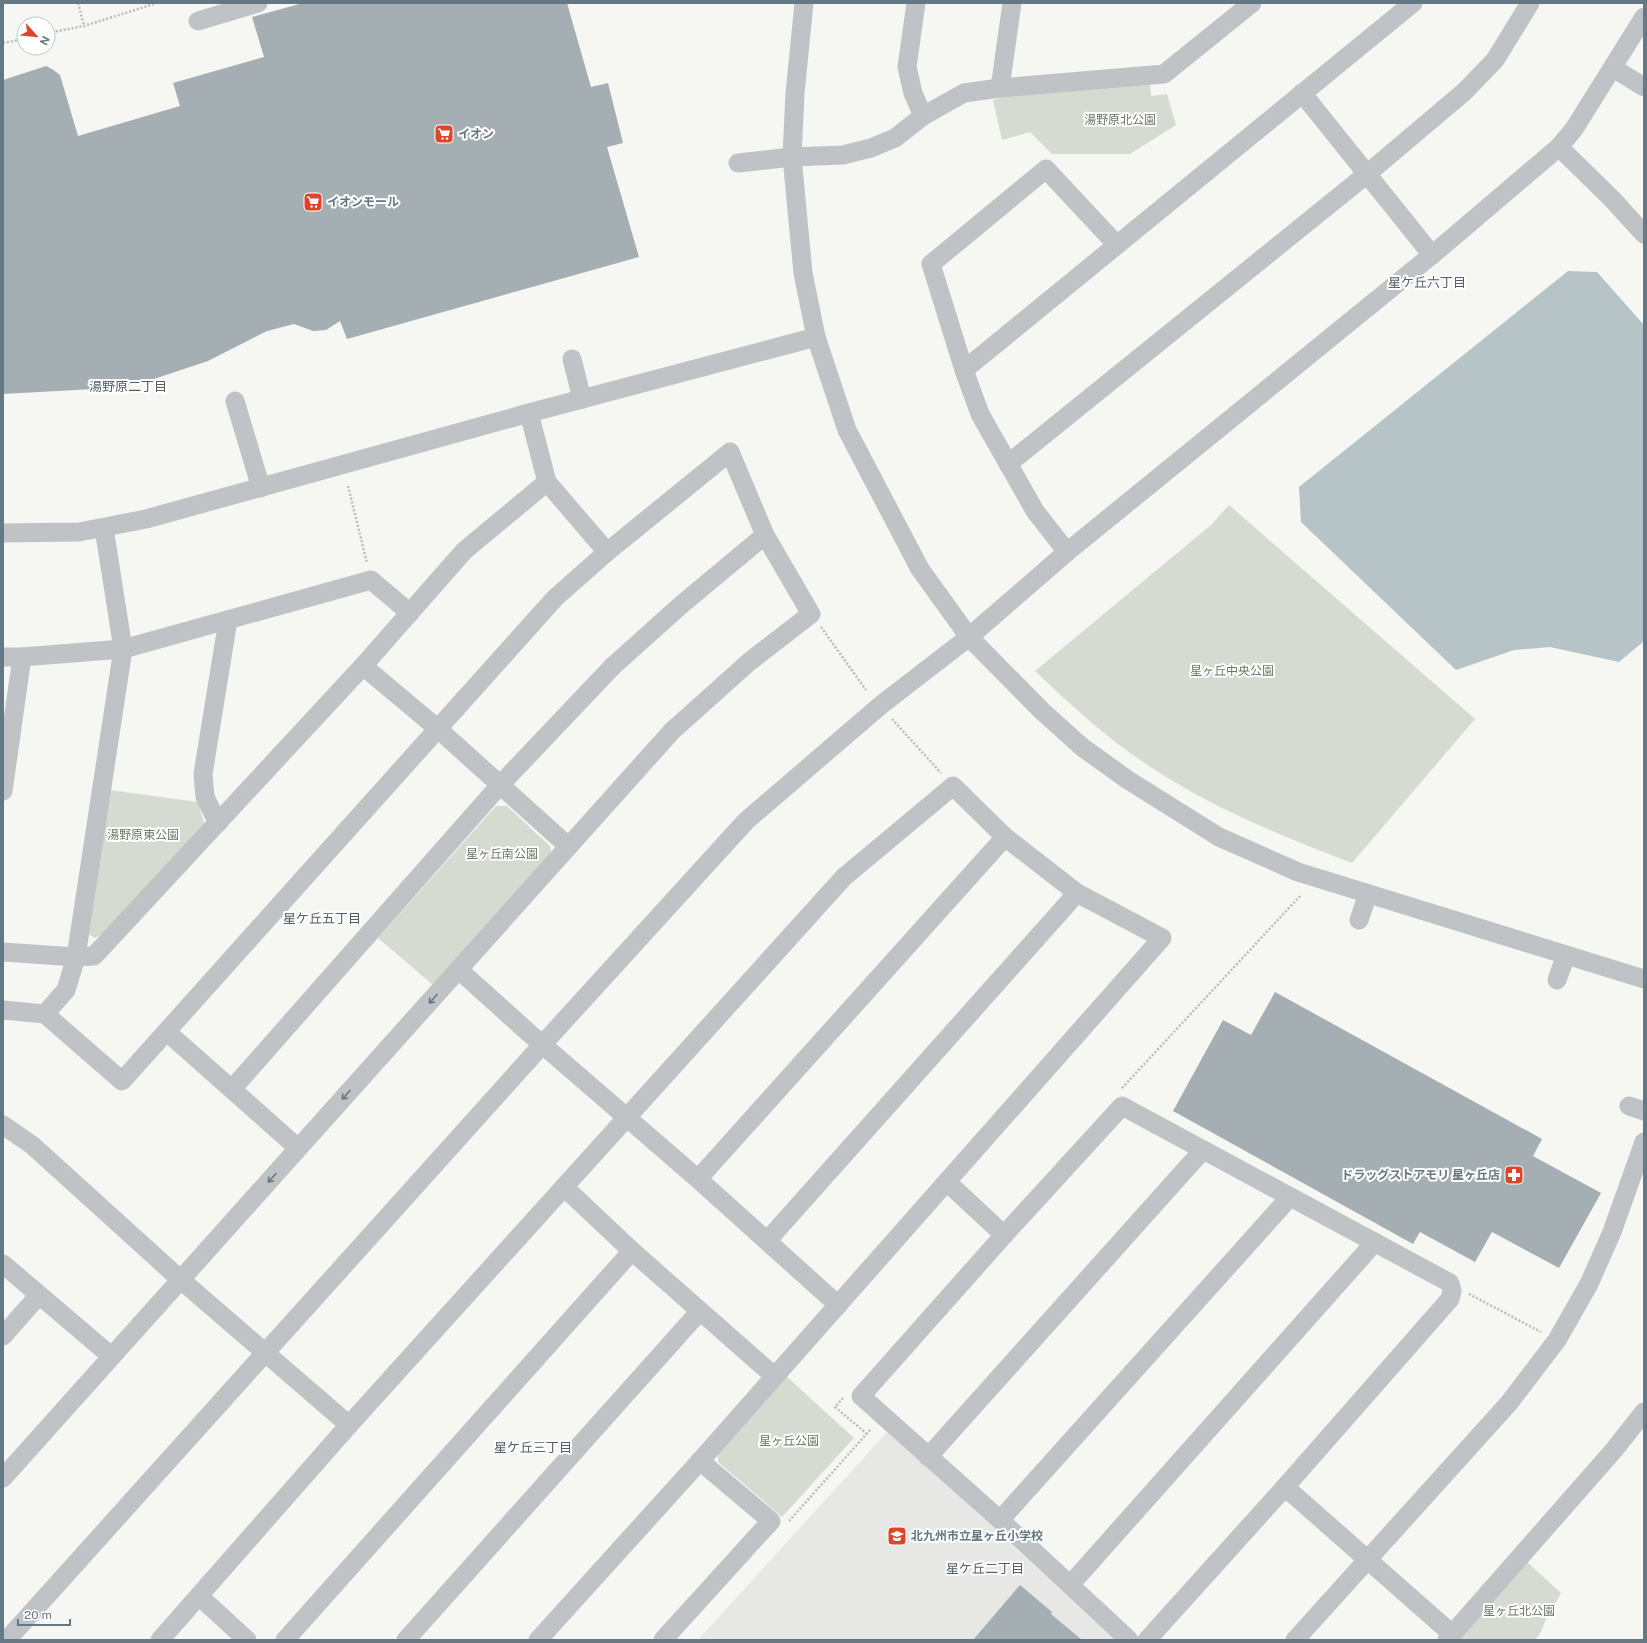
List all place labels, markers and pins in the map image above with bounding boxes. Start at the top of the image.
supermarket icon: イオン [433,123,455,145]
place label: イオン [458,127,494,141]
supermarket icon: イオンモール [302,191,324,213]
place label: イオンモール [327,195,399,209]
pharmacy icon: ドラッグストアモリ 星ヶ丘店 [1503,1164,1525,1186]
place label: ドラッグストアモリ 星ヶ丘店 [1341,1168,1500,1182]
school or university icon: 北九州市立星ヶ丘小学校 [886,1525,908,1547]
place label: 北九州市立星ヶ丘小学校 [911,1529,1043,1543]

